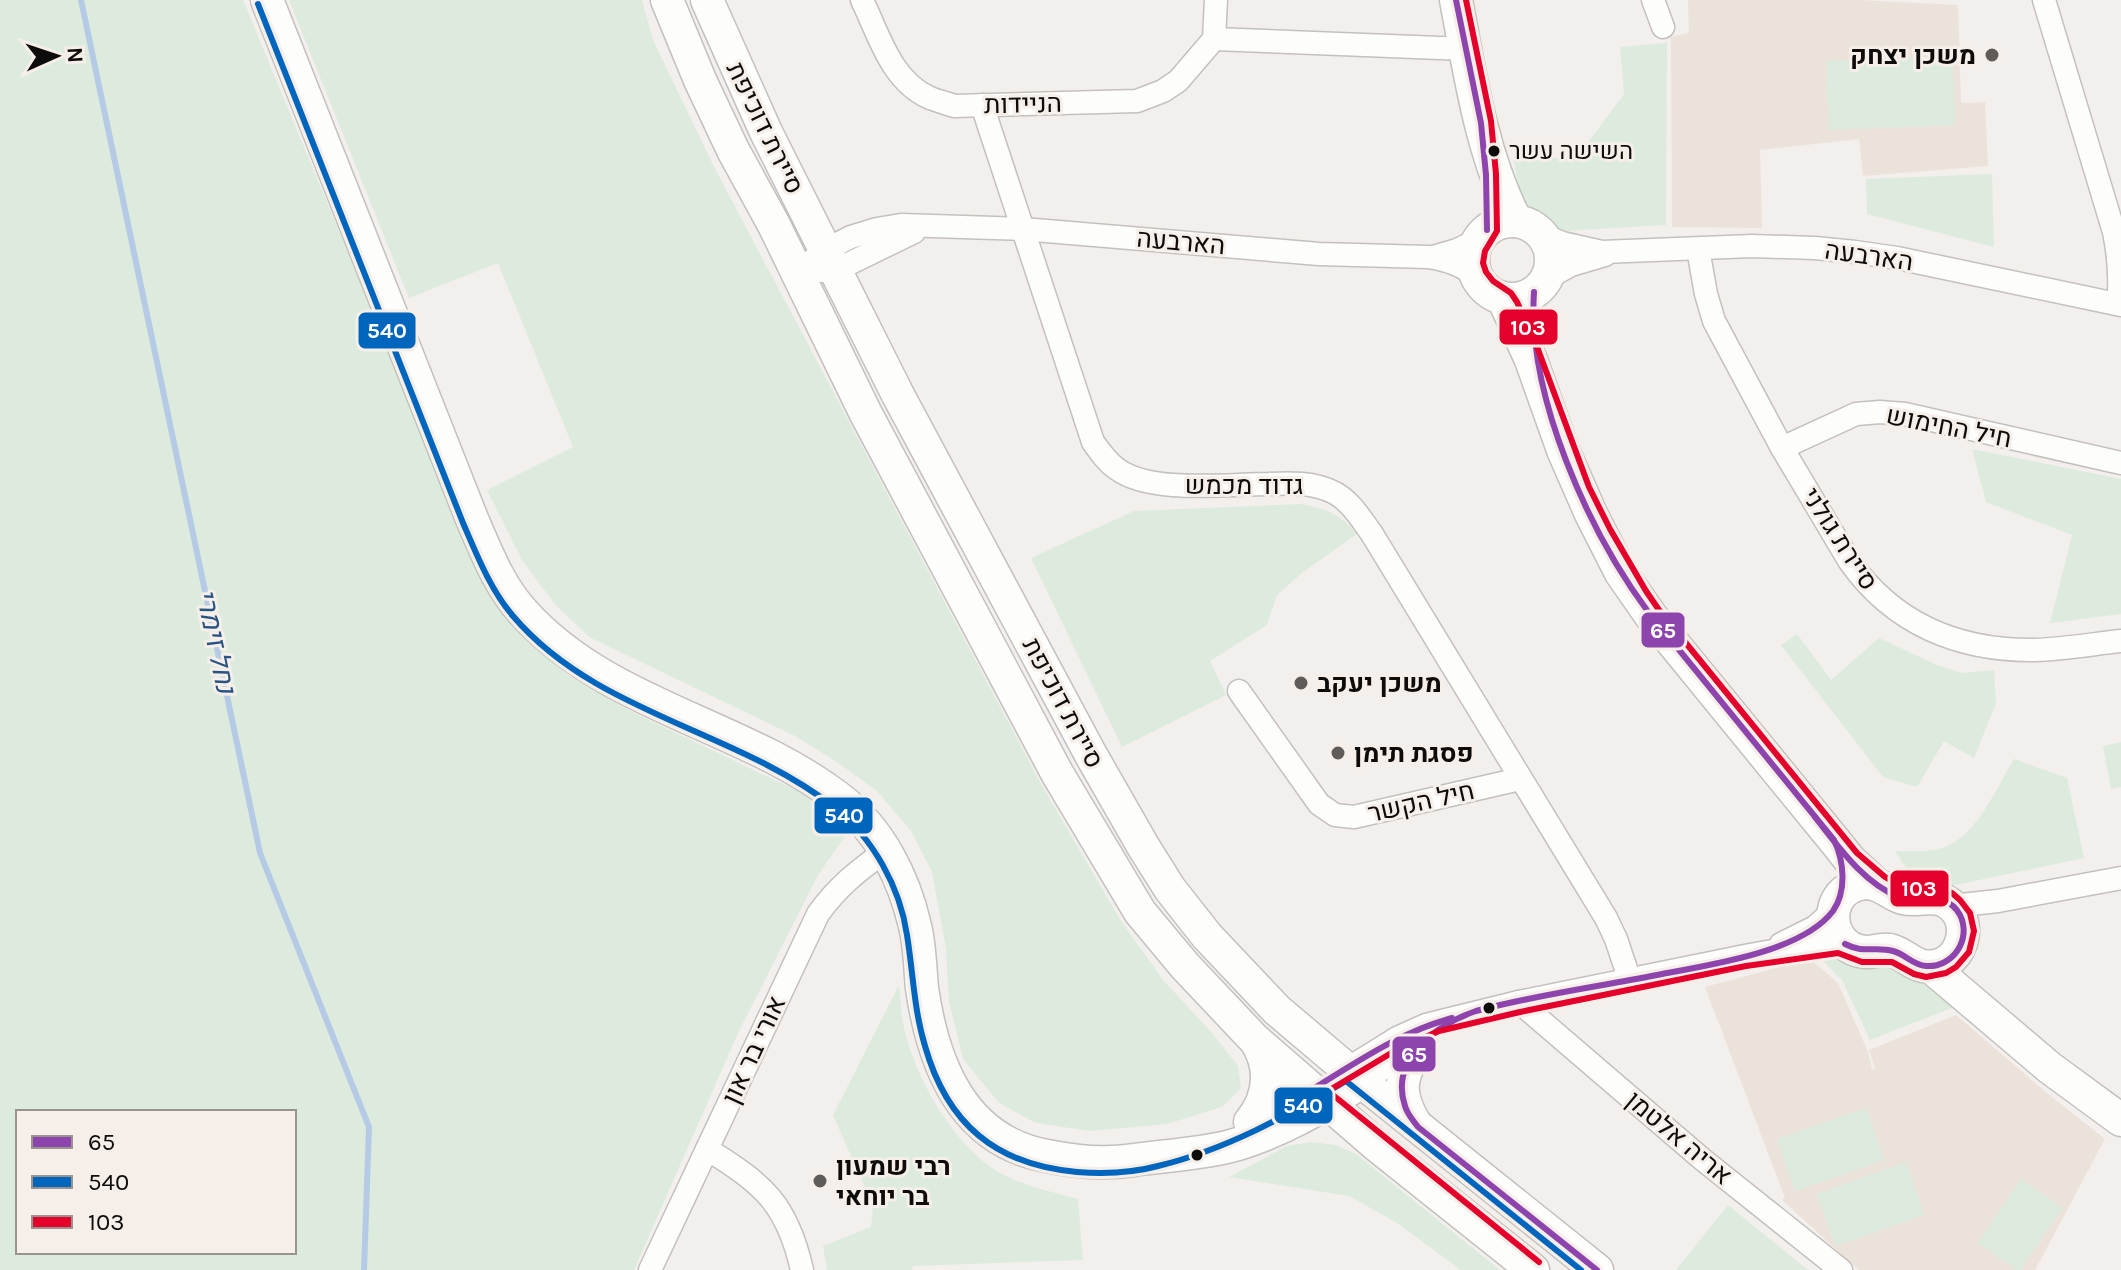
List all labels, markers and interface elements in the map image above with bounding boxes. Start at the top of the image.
north arrow [16,16,96,96]
place label: משכן יצחק [1850,40,1976,71]
text: N [62,46,88,64]
marker: משכן יצחק [1983,46,2001,64]
street label: סיירת דוכיפת [720,57,810,199]
street label: הניידות [984,88,1062,120]
place label: השישה עשר [1509,137,1633,165]
marker: השישה עשר [1486,143,1502,159]
street label: הארבעה [1135,223,1227,261]
street label: הארבעה [1823,234,1915,278]
line badge: 103 [1498,308,1559,346]
line badge: 540 [357,311,417,350]
text: 103 [1510,315,1546,341]
text: 540 [367,318,407,344]
street label: חיל החימוש [1884,400,2014,454]
street label: גדוד מכמש [1185,470,1303,501]
street label: סיירת גולני [1795,482,1885,596]
water label: נחל זימרי [189,586,244,698]
line badge: 65 [1640,611,1686,649]
text: 65 [1650,618,1676,644]
street label: סיירת דוכיפת [1016,633,1110,773]
place label: משכן יעקב [1317,668,1442,699]
marker: משכן יעקב [1292,674,1310,692]
place label: פסגת תימן [1354,738,1474,769]
marker: פסגת תימן [1329,744,1347,762]
street label: חיל הקשר [1365,775,1477,829]
line badge: 540 [813,796,874,835]
text: 540 [824,803,864,829]
line badge: 103 [1889,869,1950,908]
text: 103 [1901,876,1937,902]
street label: אורי בר און [716,991,792,1109]
unlabelled marker [1481,1000,1497,1016]
line badge: 65 [1391,1035,1437,1073]
text: 65 [1401,1042,1427,1068]
street label: אריה אלטמן [1620,1085,1738,1191]
line badge: 540 [1273,1086,1334,1125]
text: 540 [1283,1093,1323,1119]
legend [16,1110,296,1254]
text: 65 [88,1128,115,1156]
unlabelled marker [1189,1147,1205,1163]
place label: רבי שמעון בר יוחאי [836,1151,951,1212]
text: 540 [88,1168,129,1196]
marker: רבי שמעון בר יוחאי [811,1172,829,1190]
text: 103 [88,1208,124,1236]

